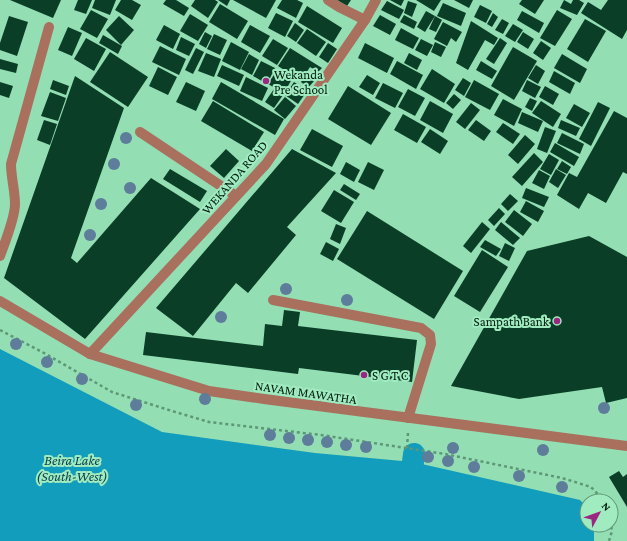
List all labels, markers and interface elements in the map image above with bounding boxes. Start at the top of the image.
place label: Wekanda Pre School [274,67,328,97]
marker: Wekanda Pre School [261,76,271,86]
street label: WEKANDA ROAD [198,138,270,217]
place label: Sampath Bank [474,314,550,329]
marker: Sampath Bank [552,316,562,326]
place label: S G T C [372,368,409,383]
marker: S G T C [359,370,369,380]
street label: NAVAM MAWATHA [254,378,358,407]
water label: Beira Lake (South-West) [36,452,108,485]
north arrow [579,493,619,533]
text: N [600,500,614,514]

